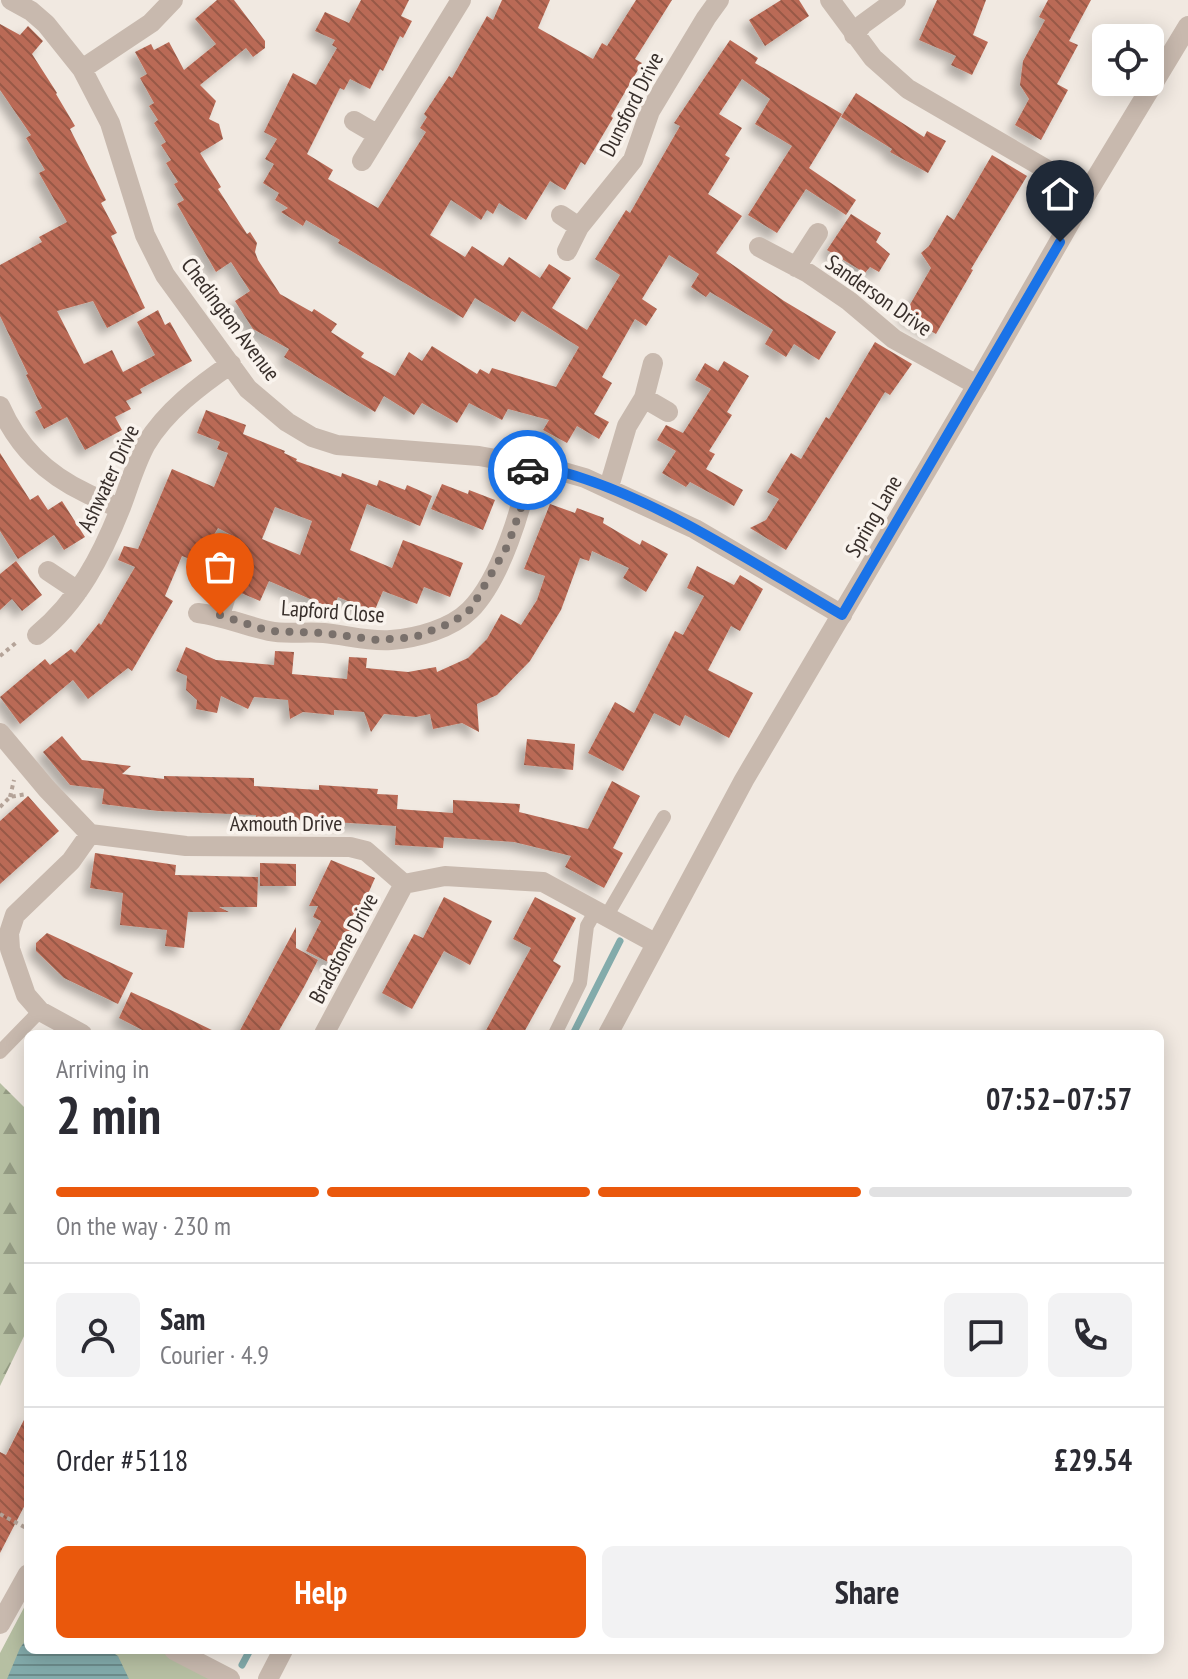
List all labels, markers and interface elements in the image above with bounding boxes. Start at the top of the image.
map controls [1092,24,1164,96]
button: locate [1092,24,1164,96]
street label: Dunsford Drive [593,47,669,161]
pin [1026,160,1094,242]
icon: home [1038,172,1082,216]
street label: Sanderson Drive [820,248,938,342]
street label: Chedington Avenue [176,252,286,386]
street label: Ashwater Drive [71,420,145,536]
courier [488,430,568,510]
icon: car [506,448,550,492]
street label: Spring Lane [838,470,908,562]
pin [186,533,254,615]
icon: bag [198,545,242,589]
street label: Lapford Close [280,593,386,629]
street label: Axmouth Drive [230,809,342,837]
street label: Bradstone Drive [302,888,384,1008]
text: Arriving in [56,1052,149,1085]
text: 07:52–07:57 [986,1079,1132,1118]
text: 2 min [56,1081,161,1148]
text: On the way · 230 m [56,1209,231,1242]
button: person [56,1293,140,1377]
button: chat [944,1293,1028,1377]
button: phone [1048,1293,1132,1377]
text: Sam [160,1299,205,1338]
text: Courier · 4.9 [160,1338,269,1371]
text: Order #5118 [56,1440,188,1479]
text: £29.54 [1054,1440,1132,1479]
button: Help [56,1546,586,1638]
button: Share [602,1546,1132,1638]

